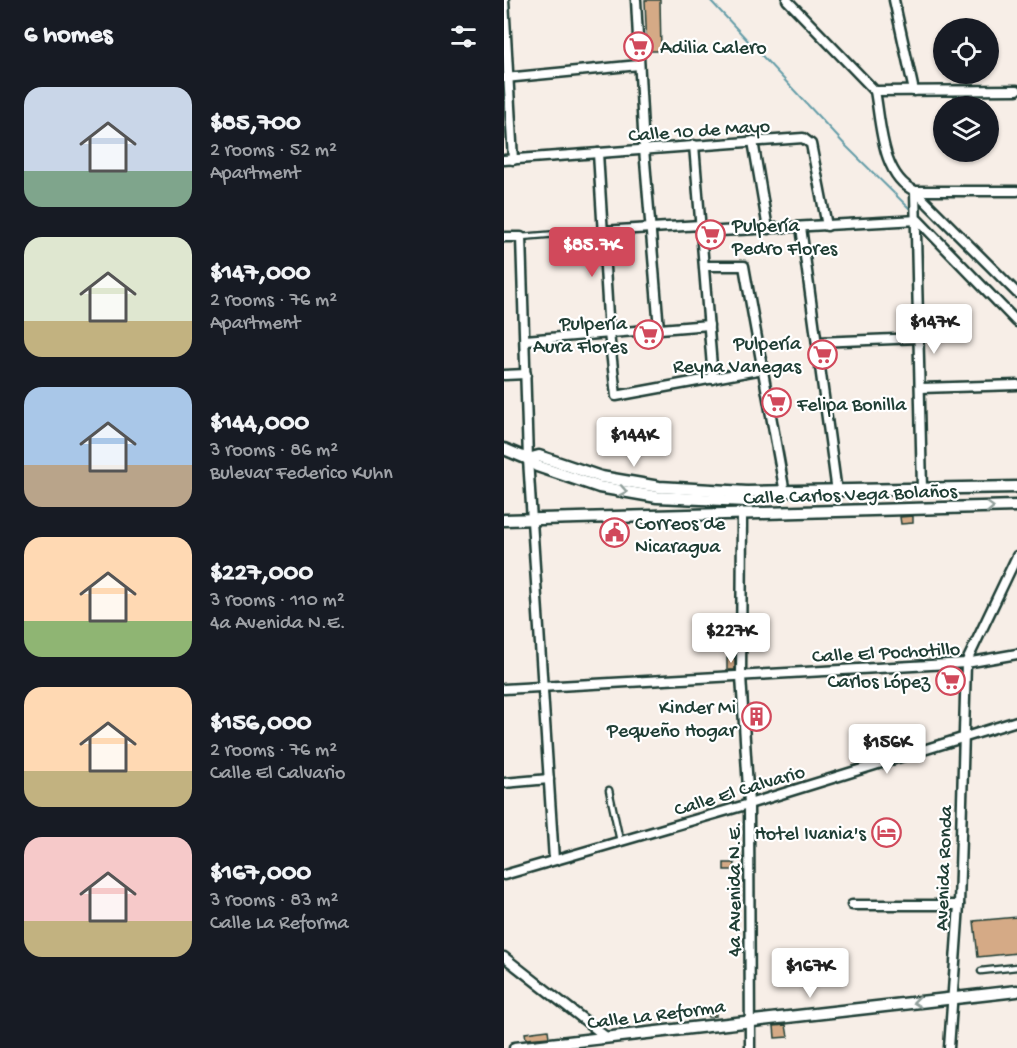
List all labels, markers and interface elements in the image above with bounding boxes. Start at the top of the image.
map controls [933,18,999,162]
button: locate [933,18,999,84]
icon: filters [447,20,480,53]
text: 6 homes [24,21,112,52]
supermarket icon: Adilia Calero [623,30,655,62]
place label: Adilia Calero [660,38,767,61]
button: layers [933,96,999,162]
text: $85,700 [210,109,301,140]
icon: home [72,111,144,183]
street label: Calle 10 de Mayo [628,116,771,149]
text: 2 rooms · 52 m² [210,140,337,163]
text: Apartment [210,163,300,186]
place label: Pulpería Pedro Flores [731,216,838,262]
supermarket icon: Pulpería Pedro Flores [695,219,727,251]
pin: $85.7K [543,227,641,278]
text: $85.7K [563,235,621,258]
text: $147,000 [210,259,310,290]
icon: home [72,261,144,333]
text: 2 rooms · 76 m² [210,290,337,313]
pin: $147K [892,304,976,355]
text: $147K [910,312,958,335]
text: Apartment [210,313,300,336]
place label: Pulpería Aura Flores [533,314,628,360]
supermarket icon: Pulpería Aura Flores [632,318,664,350]
place label: Pulpería Reyna Vanegas [673,334,802,380]
supermarket icon: Pulpería Reyna Vanegas [806,338,838,370]
supermarket icon: Felipa Bonilla [760,387,792,419]
place label: Felipa Bonilla [796,395,907,418]
text: $144,000 [210,409,309,440]
icon: home [72,411,144,483]
pin: $144K [592,417,676,468]
text: $144K [610,425,658,448]
text: 3 rooms · 86 m² [210,440,338,463]
text: Bulevar Federico Kuhn [210,463,393,486]
street label: Calle Carlos Vega Bolaños [743,481,958,512]
one-way arrow [617,484,627,497]
one-way arrow [985,500,994,513]
place label: Correos de Nicaragua [635,514,726,560]
public building icon: Correos de Nicaragua [598,517,630,549]
text: $227,000 [210,559,313,590]
icon: home [72,561,144,633]
text: 3 rooms · 110 m² [210,590,345,613]
text: 4a Avenida N.E. [210,613,346,636]
pin: $227K [689,613,773,664]
text: $227K [706,621,756,644]
street label: Calle El Pochotillo [811,639,961,670]
supermarket icon: Carlos López [935,664,967,696]
place label: Carlos López [827,672,931,695]
place label: Kinder Mi Pequeño Hogar [606,698,738,744]
building icon: Kinder Mi Pequeño Hogar [741,701,773,733]
text: $156,000 [210,709,312,740]
icon: home [72,711,144,783]
pin: $156K [845,724,929,775]
text: $156K [863,732,911,755]
text: 2 rooms · 76 m² [210,740,337,763]
street label: Calle El Calvario [672,762,808,823]
text: Calle El Calvario [210,763,345,786]
street label: Avenida Ronda [932,804,959,931]
hotel icon: Hotel Ivania's [871,816,903,848]
street label: 4a Avenida N.E. [725,821,748,957]
place label: Hotel Ivania's [754,824,867,847]
text: $167,000 [210,859,311,890]
icon: home [72,861,144,933]
text: 3 rooms · 83 m² [210,890,338,913]
text: Calle La Reforma [210,913,349,936]
pin: $167K [768,948,852,999]
text: $167K [786,956,834,979]
one-way arrow [913,995,922,1008]
street label: Calle La Reforma [586,997,728,1036]

